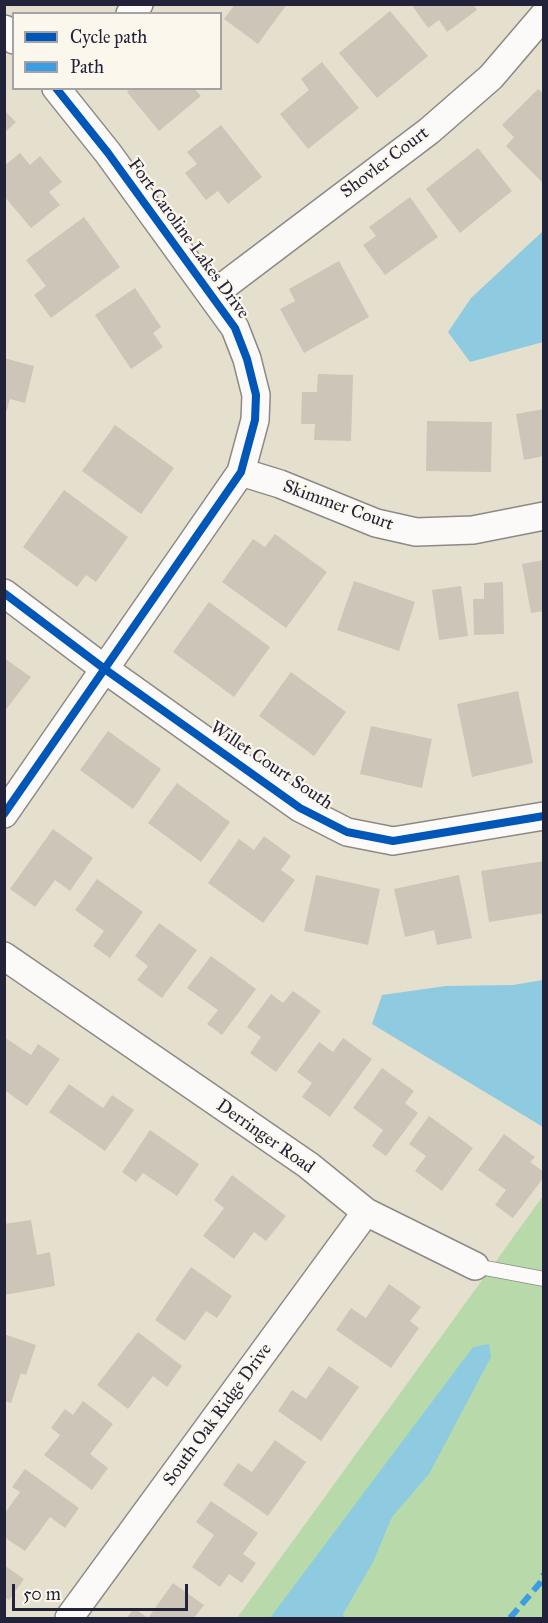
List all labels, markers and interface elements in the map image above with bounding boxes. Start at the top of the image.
legend [12,12,222,90]
text: Cycle path [70,26,147,48]
text: Path [70,56,104,78]
street label: Shovler Court [337,123,433,203]
street label: Fort Caroline Lakes Drive [123,155,253,323]
street label: Skimmer Court [280,476,396,536]
street label: Willet Court South [206,717,336,815]
street label: Derringer Road [212,1095,318,1179]
street label: South Oak Ridge Drive [159,1340,277,1490]
scale bar [15,1572,190,1610]
text: 50 m [23,1583,61,1605]

